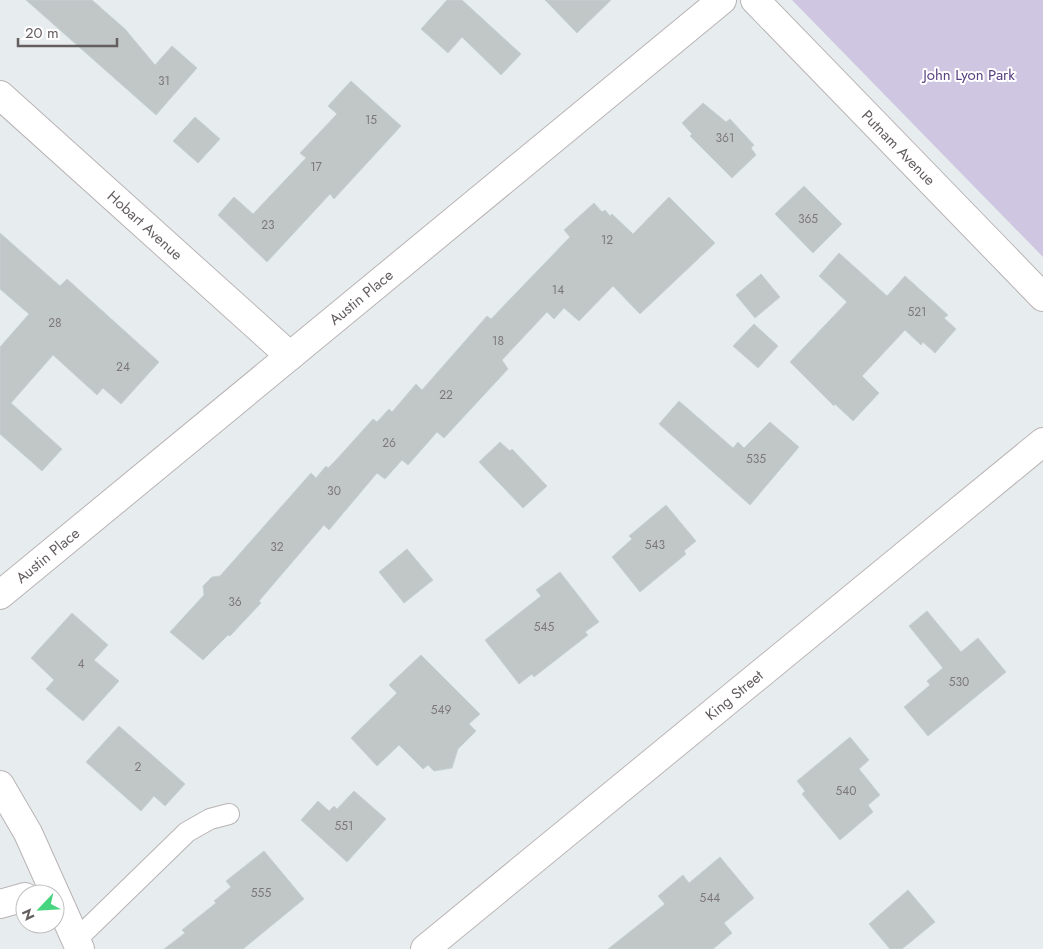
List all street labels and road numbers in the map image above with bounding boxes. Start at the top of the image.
street label: Putnam Avenue [857,105,940,191]
street label: Hobart Avenue [102,186,188,266]
street label: Austin Place [324,264,398,330]
street label: Austin Place [11,522,85,589]
street label: King Street [701,665,768,726]

